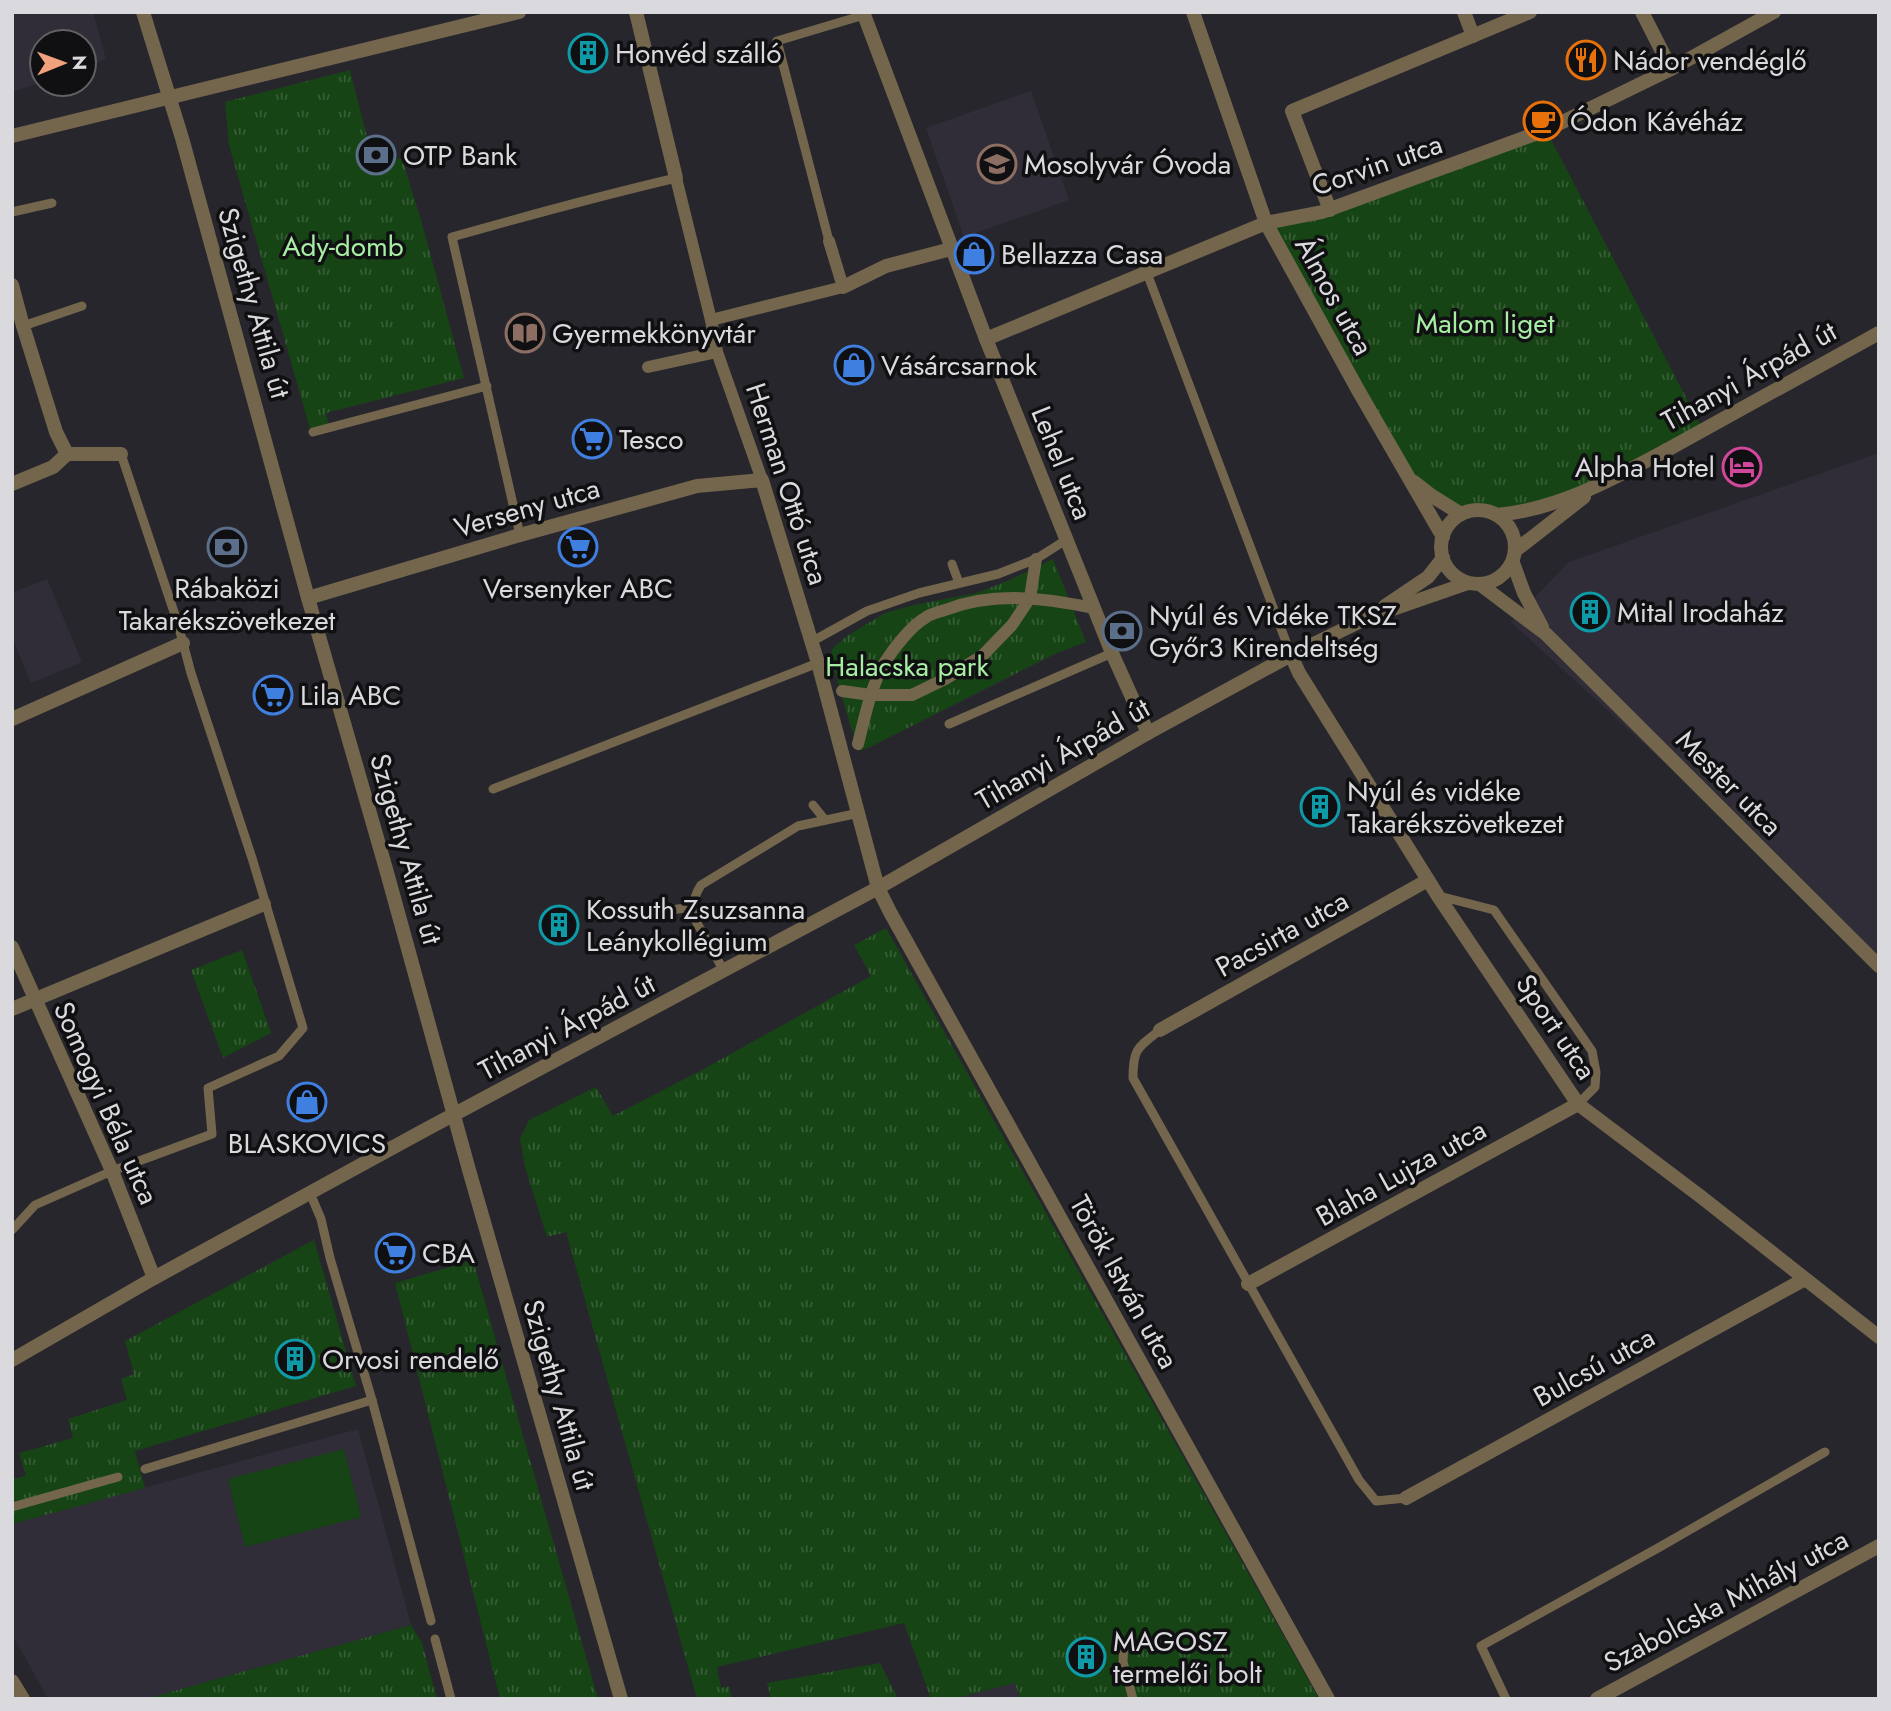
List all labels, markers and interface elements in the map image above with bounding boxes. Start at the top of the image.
north arrow [28,28,98,98]
building icon: Honvéd szálló [567,32,609,74]
place label: Honvéd szálló [615,33,781,74]
restaurant icon: Nádor vendéglő [1565,39,1607,81]
place label: Nádor vendéglő [1613,40,1807,81]
text: N [66,55,93,70]
cafe icon: Ódon Kávéház [1522,100,1564,142]
place label: Ódon Kávéház [1570,101,1743,142]
street label: Corvin utca [1306,123,1448,207]
bank icon: OTP Bank [355,134,397,176]
place label: OTP Bank [403,135,518,176]
school or university icon: Mosolyvár Óvoda [976,143,1018,185]
place label: Mosolyvár Óvoda [1024,144,1231,185]
street label: Szigethy Attila út [207,203,301,404]
park label: Ady-domb [282,226,404,267]
street label: Álmos utca [1285,229,1383,363]
shop icon: Bellazza Casa [953,233,995,275]
place label: Bellazza Casa [1001,234,1163,275]
park label: Malom liget [1416,303,1555,344]
street label: Tihanyi Árpád út [1654,311,1844,441]
library icon: Gyermekkönyvtár [504,312,546,354]
place label: Gyermekkönyvtár [552,313,756,354]
shop icon: Vásárcsarnok [833,344,875,386]
place label: Vásárcsarnok [881,345,1038,386]
street label: Herman Ottó utca [735,378,839,590]
street label: Lehel utca [1021,400,1103,526]
supermarket icon: Tesco [571,418,613,460]
place label: Tesco [619,419,684,460]
hotel icon: Alpha Hotel [1721,446,1763,488]
place label: Alpha Hotel [1575,447,1715,488]
street label: Verseny utca [449,468,605,548]
bank icon: Rábaközi Takarékszövetkezet [206,526,248,568]
supermarket icon: Versenyker ABC [557,526,599,568]
place label: Rábaközi Takarékszövetkezet [119,568,336,641]
place label: Versenyker ABC [483,568,673,609]
building icon: Mital Irodaház [1569,591,1611,633]
place label: Mital Irodaház [1617,592,1784,633]
place label: Nyúl és Vidéke TKSZ Győr3 Kirendeltség [1149,595,1397,668]
bank icon: Nyúl és Vidéke TKSZ Győr3 Kirendeltség [1101,610,1143,652]
park label: Halacska park [825,646,989,687]
supermarket icon: Lila ABC [252,674,294,716]
place label: Lila ABC [300,675,401,716]
street label: Tihanyi Árpád út [969,687,1158,820]
street label: Mester utca [1666,720,1792,846]
street label: Szigethy Attila út [359,749,453,950]
place label: Nyúl és vidéke Takarékszövetkezet [1347,771,1564,844]
building icon: Nyúl és vidéke Takarékszövetkezet [1299,786,1341,828]
street label: Pacsirta utca [1208,881,1356,987]
place label: Kossuth Zsuzsanna Leánykollégium [586,889,805,962]
building icon: Kossuth Zsuzsanna Leánykollégium [538,904,580,946]
street label: Tihanyi Árpád út [472,963,663,1091]
street label: Sport utca [1506,966,1606,1088]
street label: Somogyi Béla utca [43,995,169,1211]
shop icon: BLASKOVICS [286,1081,328,1123]
street label: Blaha Lujza utca [1308,1109,1494,1237]
place label: BLASKOVICS [228,1123,386,1164]
street label: Török István utca [1059,1188,1189,1376]
supermarket icon: CBA [374,1232,416,1274]
place label: CBA [422,1233,475,1274]
street label: Szigethy Attila út [512,1295,606,1496]
street label: Bulcsú utca [1526,1317,1662,1417]
building icon: Orvosi rendelő [274,1338,316,1380]
place label: Orvosi rendelő [322,1339,499,1380]
street label: Szabolcska Mihály utca [1596,1519,1856,1683]
place label: MAGOSZ termelői bolt [1113,1621,1262,1694]
building icon: MAGOSZ termelői bolt [1065,1636,1107,1678]

